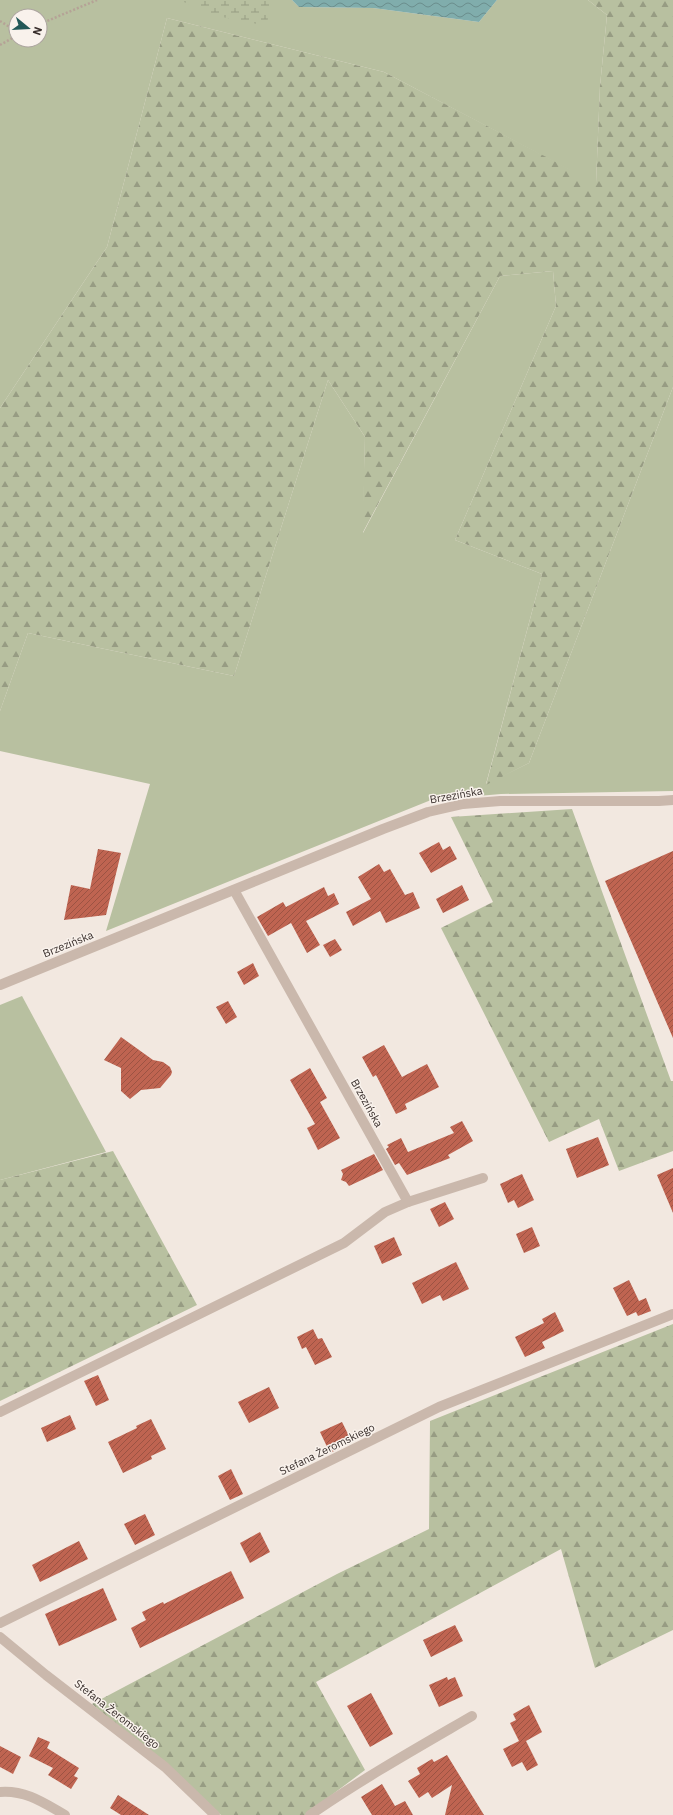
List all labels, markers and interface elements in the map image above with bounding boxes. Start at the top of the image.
north arrow [8,8,48,48]
text: N [30,25,45,37]
street label: Brzezińska [429,783,484,807]
street label: Brzezińska [41,927,95,960]
street label: Brzezińska [348,1076,386,1130]
street label: Stefana Żeromskiego [277,1420,377,1478]
street label: Stefana Żeromskiego [72,1676,162,1752]

